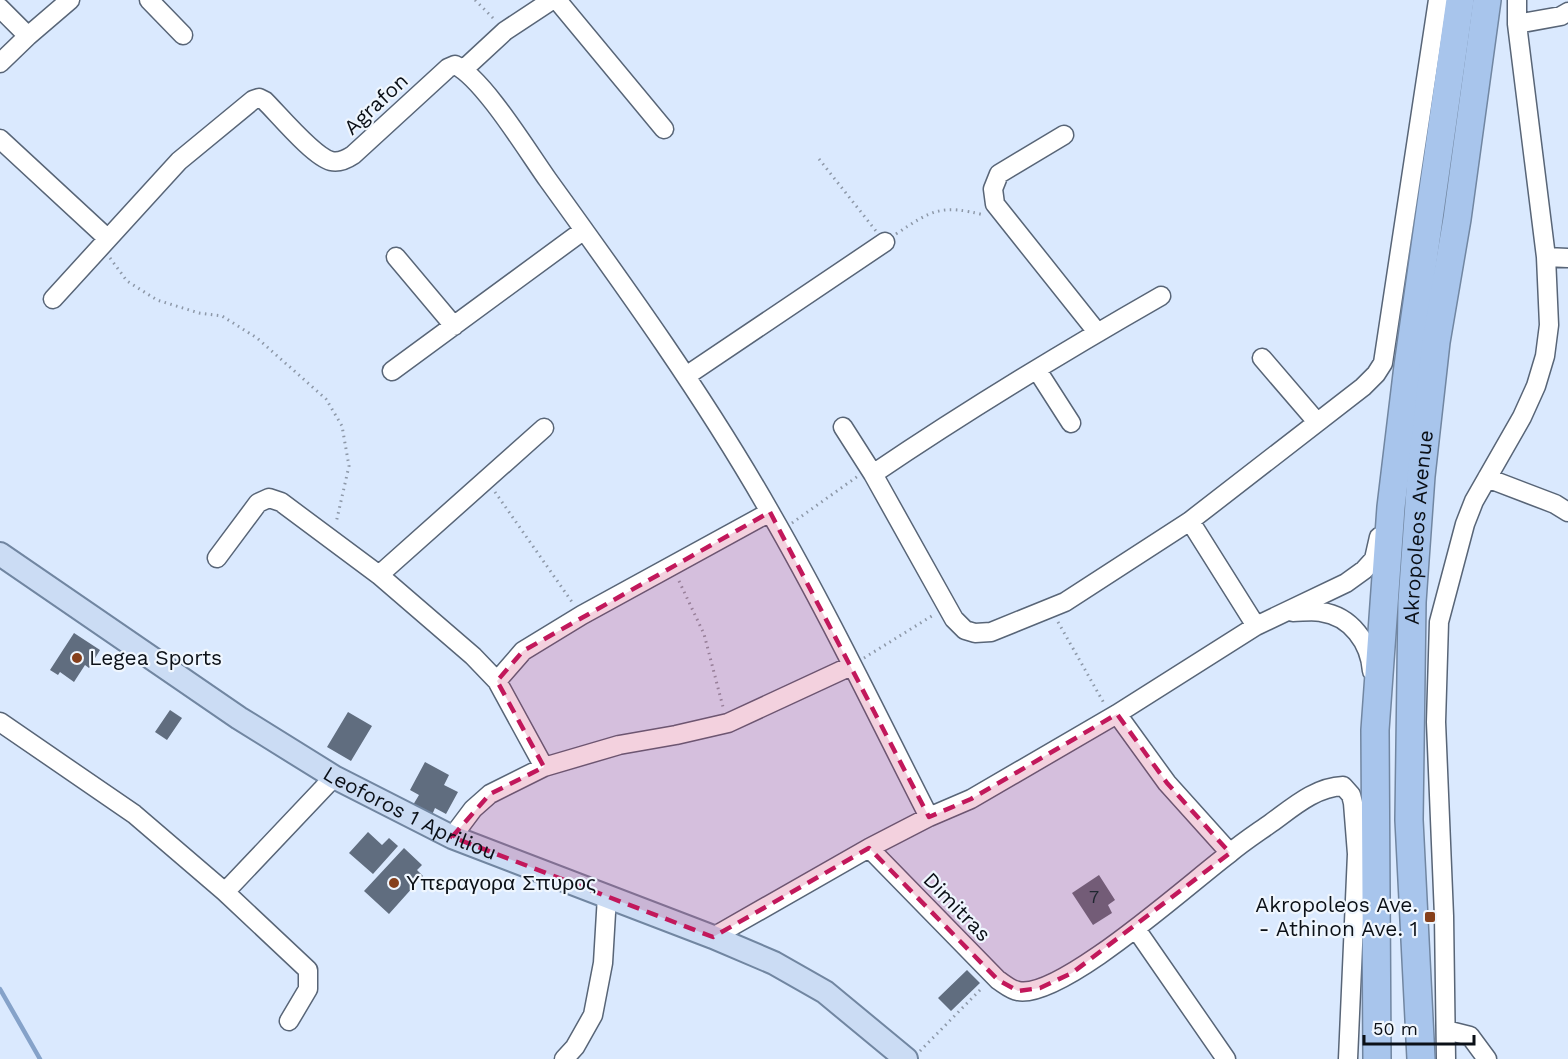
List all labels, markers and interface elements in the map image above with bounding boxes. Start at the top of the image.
street label: Agrafon [338,68,413,140]
street label: Akropoleos Avenue [1399,429,1438,625]
place label: Legea Sports [89,645,222,670]
marker: Legea Sports [70,651,84,665]
street label: Leoforos 1 Apriliou [319,760,500,865]
street label: Dimitras [918,867,996,946]
place label: Υπεραγορα Σπυρος [406,870,596,895]
marker: Υπεραγορα Σπυρος [387,876,401,890]
house number: 7 [1089,886,1099,907]
place label: Akropoleos Ave. - Athinon Ave. 1 [1255,892,1418,941]
marker: Akropoleos Ave. - Athinon Ave. 1 [1423,910,1437,924]
scale bar [1364,1008,1474,1046]
text: 50 m [1373,1018,1418,1039]

